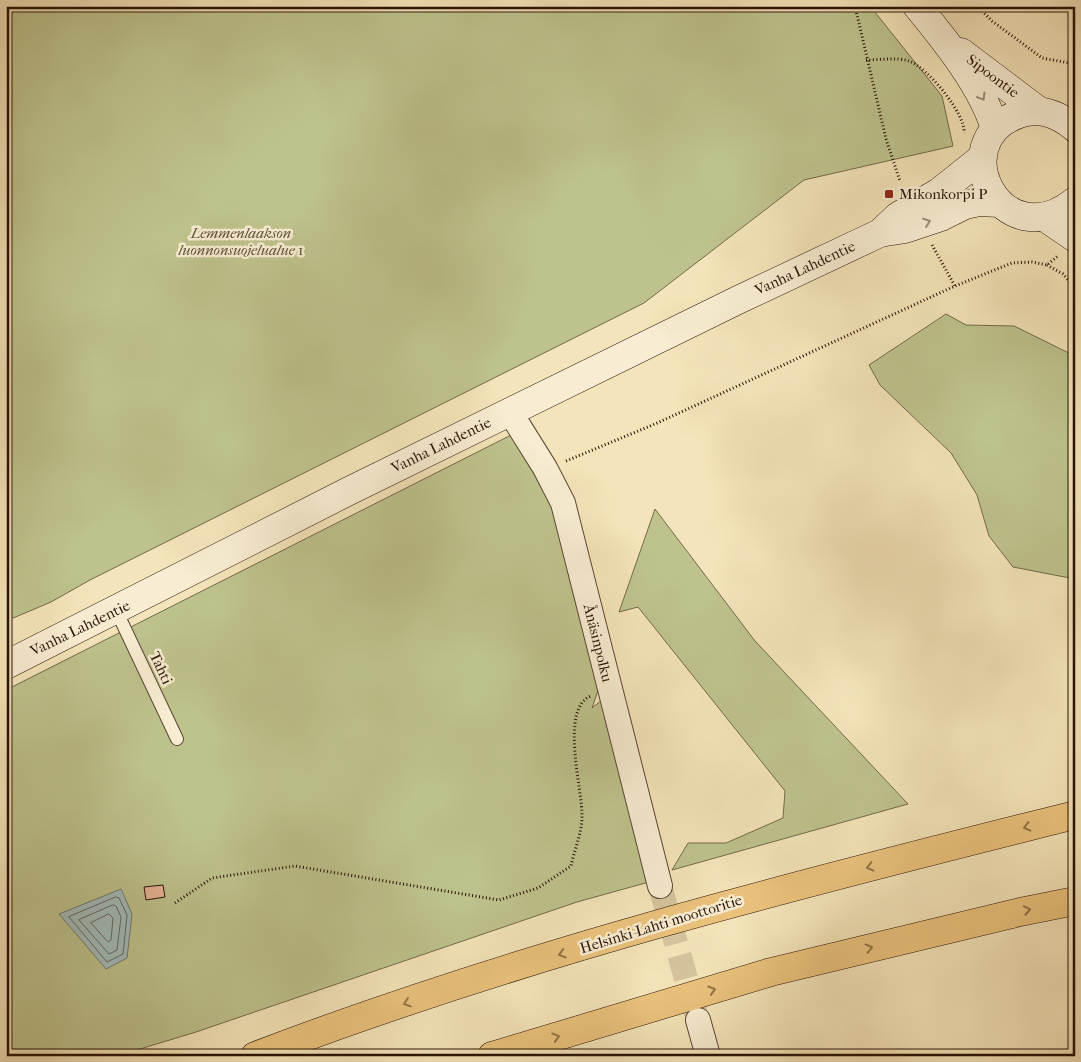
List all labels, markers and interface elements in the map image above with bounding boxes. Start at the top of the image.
street label: Sipoontie [963,50,1023,102]
one-way arrow [975,91,985,100]
place label: Mikonkorpi P [899,185,987,203]
marker: Mikonkorpi P [883,188,895,200]
one-way arrow [922,218,931,228]
park label: Lemmenlaakson luonnonsuojelualue 1 [178,224,303,259]
street label: Vanha Lahdentie [751,237,859,300]
street label: Vanha Lahdentie [387,413,494,477]
street label: Vanha Lahdentie [26,596,133,660]
street label: Ånäsinpolku [579,601,617,685]
street label: Tahti [146,649,177,688]
one-way arrow [1024,821,1032,831]
one-way arrow [866,861,874,871]
street label: Helsinki-Lahti moottoritie [578,891,745,957]
one-way arrow [1022,906,1031,916]
one-way arrow [864,943,873,954]
one-way arrow [558,948,567,958]
one-way arrow [707,985,715,995]
one-way arrow [403,997,412,1007]
one-way arrow [551,1032,560,1042]

